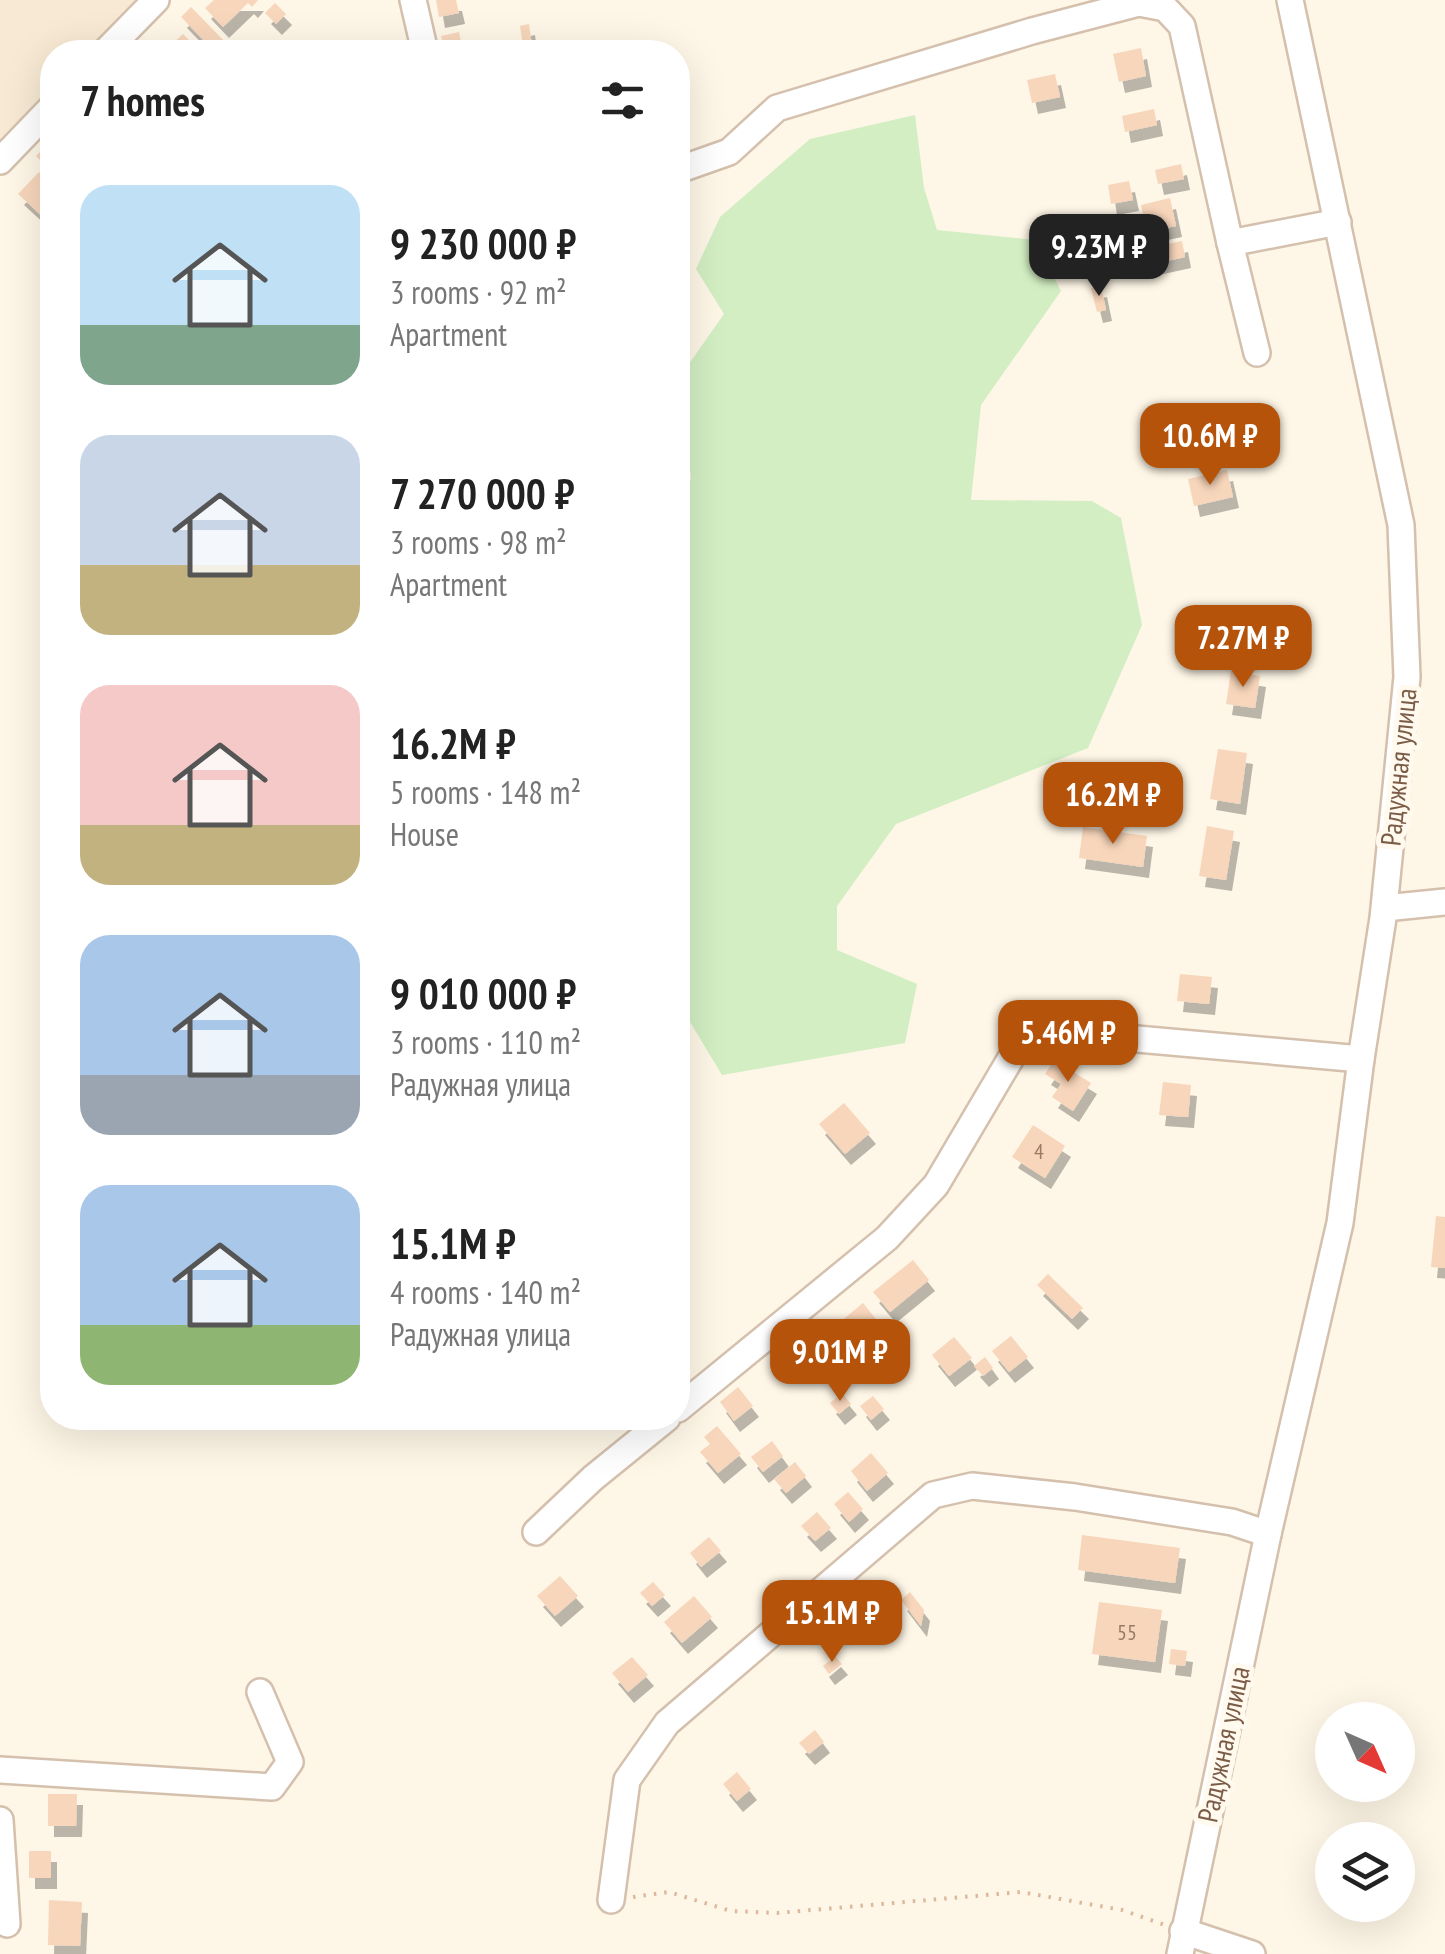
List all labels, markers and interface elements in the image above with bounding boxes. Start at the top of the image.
text: 7 homes [80,73,205,128]
icon: filters [595,73,650,128]
pin: 9.23M ₽ [1007,214,1191,299]
text: 9 230 000 ₽ [390,216,576,271]
icon: home [160,225,280,345]
text: 9.23M ₽ [1051,225,1147,267]
text: 3 rooms · 92 m² [390,271,567,313]
text: Apartment [390,313,507,355]
pin: 10.6M ₽ [1118,403,1302,488]
text: 10.6M ₽ [1162,414,1258,456]
text: 7 270 000 ₽ [390,466,575,521]
icon: home [160,475,280,595]
text: 3 rooms · 98 m² [390,521,567,563]
text: Apartment [390,563,507,605]
pin: 7.27M ₽ [1151,605,1335,690]
text: 7.27M ₽ [1197,616,1289,658]
street label: Радужная улица [1371,686,1425,848]
text: 16.2M ₽ [390,716,516,771]
icon: home [160,725,280,845]
pin: 16.2M ₽ [1021,762,1205,847]
text: 5 rooms · 148 m² [390,771,581,813]
text: 16.2M ₽ [1065,773,1161,815]
text: House [390,813,459,855]
text: 9 010 000 ₽ [390,966,576,1021]
icon: home [160,975,280,1095]
pin: 5.46M ₽ [976,1000,1160,1085]
text: 5.46M ₽ [1020,1011,1116,1053]
text: 3 rooms · 110 m² [390,1021,581,1063]
text: Радужная улица [390,1063,571,1105]
house number: 4 [1034,1137,1044,1165]
text: 15.1M ₽ [390,1216,516,1271]
icon: home [160,1225,280,1345]
text: 4 rooms · 140 m² [390,1271,581,1313]
text: Радужная улица [390,1313,571,1355]
pin: 9.01M ₽ [748,1319,932,1404]
text: 9.01M ₽ [792,1330,888,1372]
pin: 15.1M ₽ [740,1580,924,1665]
text: 15.1M ₽ [784,1591,880,1633]
house number: 55 [1117,1618,1137,1646]
street label: Радужная улица [1188,1663,1258,1825]
north arrow [1315,1702,1415,1802]
map controls [1315,1702,1415,1922]
button: layers [1315,1822,1415,1922]

